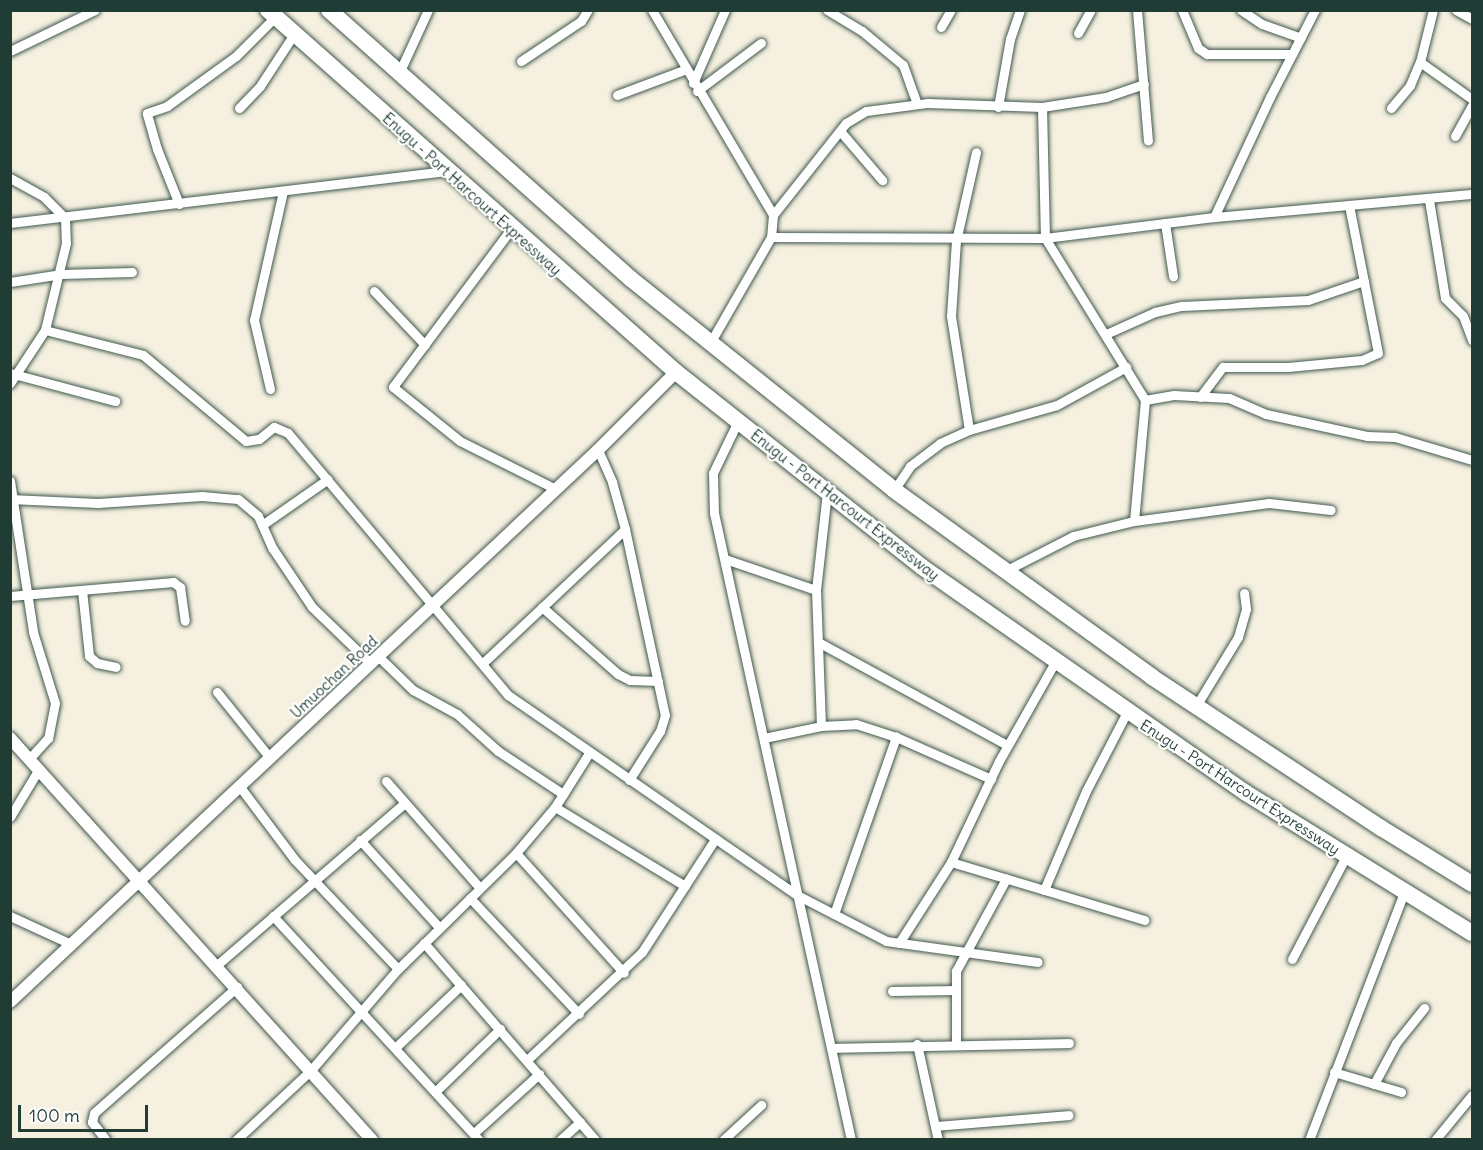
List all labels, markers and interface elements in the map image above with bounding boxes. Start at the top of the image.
street label: Enugu - Port Harcourt Expressway [379,109,565,279]
street label: Enugu - Port Harcourt Expressway [747,426,943,584]
street label: Umuochan Road [287,632,381,722]
street label: Enugu - Port Harcourt Expressway [1137,716,1343,858]
scale bar [21,1093,152,1131]
text: 100 m [29,1104,80,1127]

